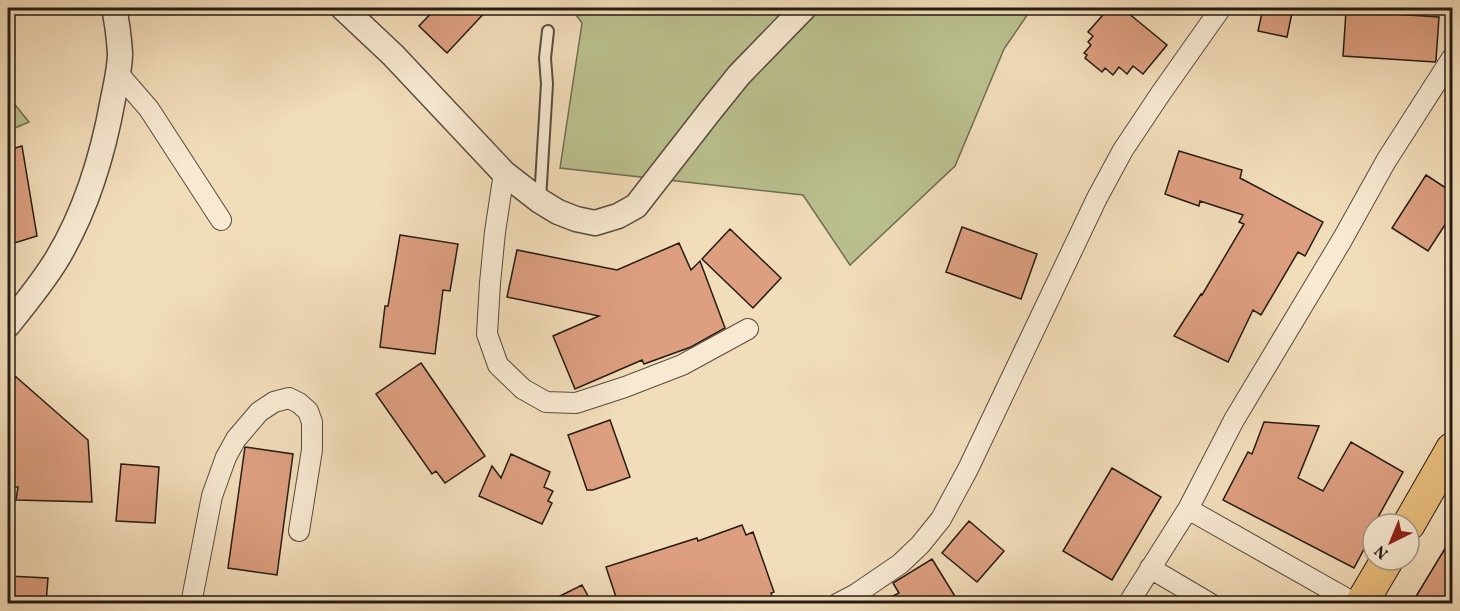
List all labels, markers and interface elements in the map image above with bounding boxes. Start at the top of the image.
north arrow [1361,512,1421,572]
text: N [1370,539,1394,564]

